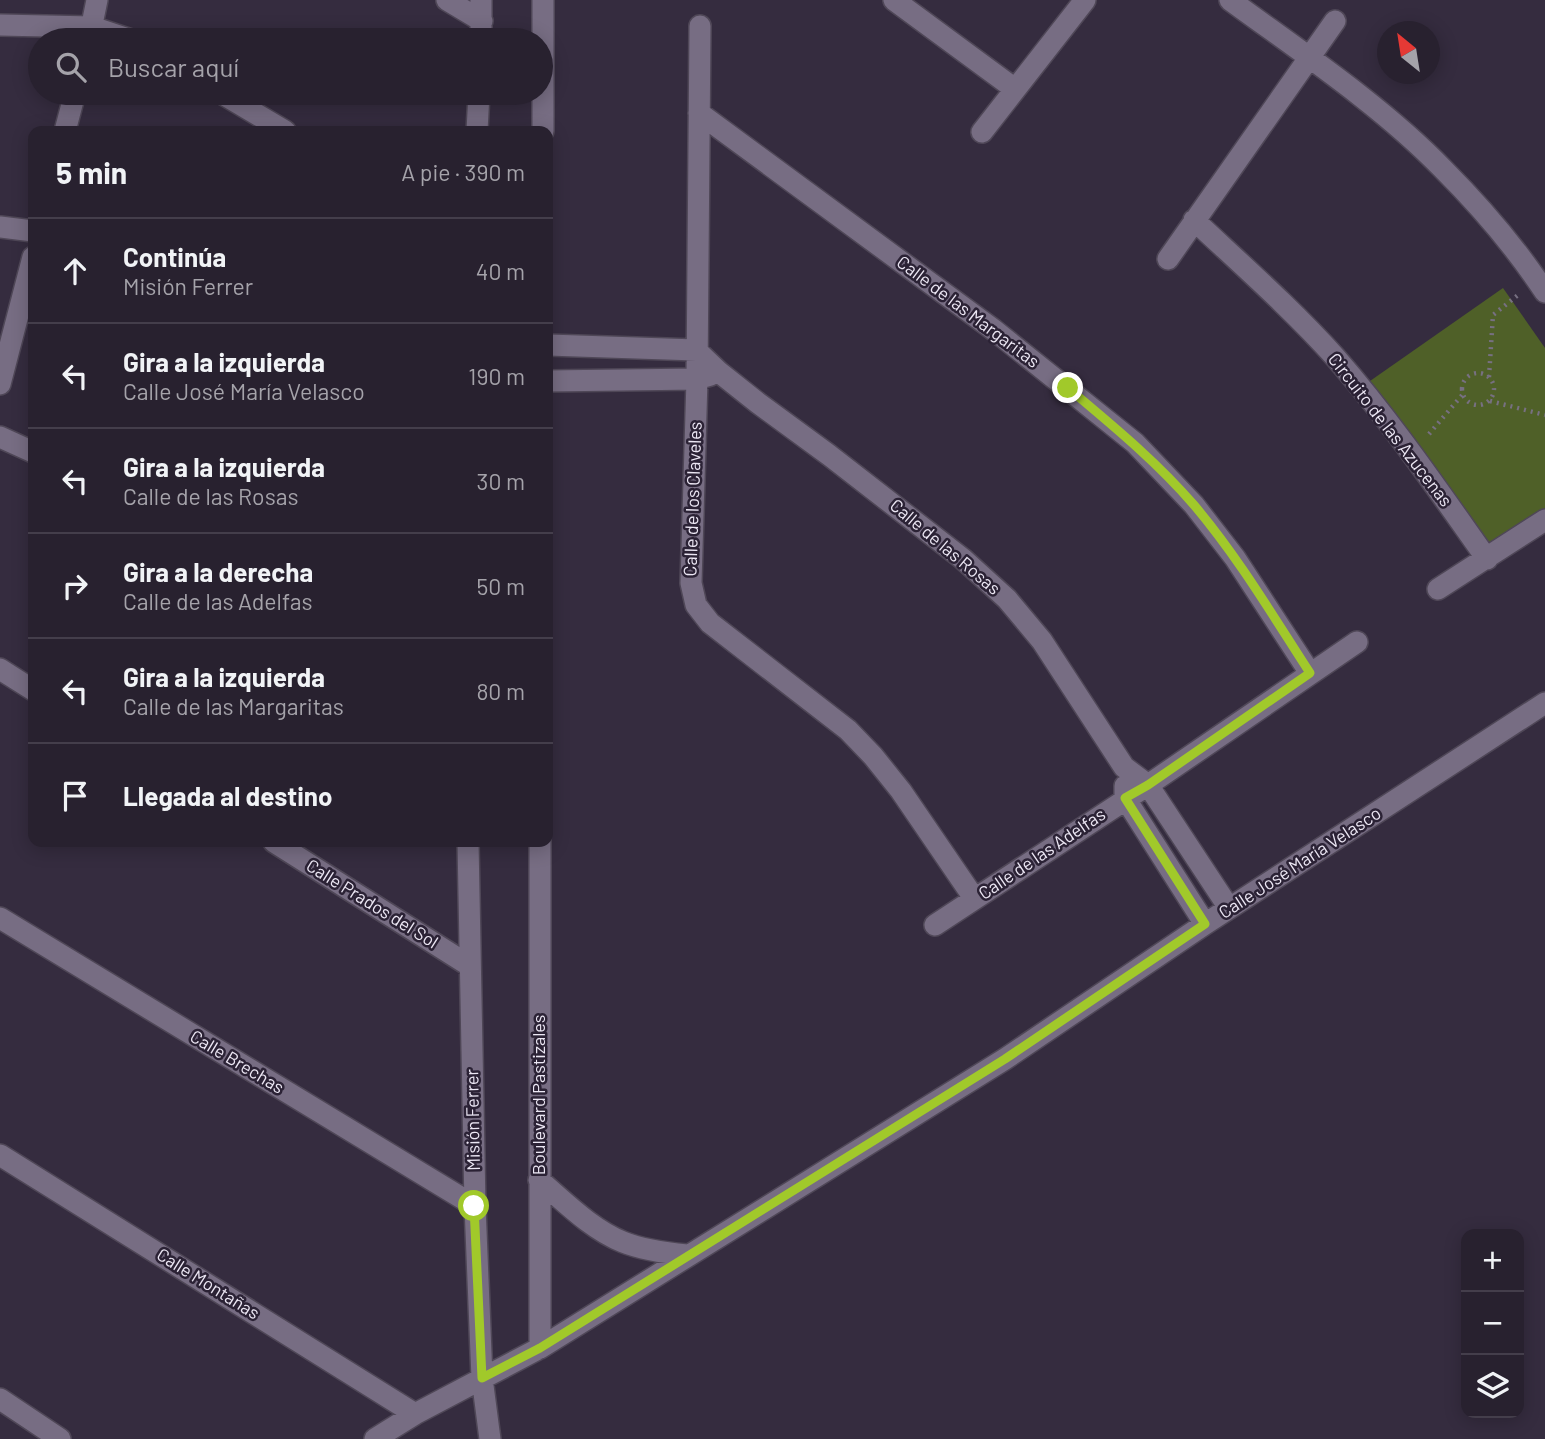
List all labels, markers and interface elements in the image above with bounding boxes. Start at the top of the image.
north arrow [1377,21,1440,84]
search box [28,28,553,105]
icon: search [52,48,90,86]
text: Buscar aquí [108,51,239,82]
text: 5 min [56,154,127,190]
text: A pie · 390 m [401,158,525,186]
text: Continúa [123,241,226,272]
street label: Calle de las Margaritas [893,250,1044,372]
icon: ahead [56,252,94,290]
text: 40 m [476,257,525,285]
text: Misión Ferrer [123,272,253,300]
text: Gira a la izquierda [123,346,325,377]
street label: Circuito de las Azucenas [1324,348,1458,511]
icon: left [56,357,94,395]
text: 190 m [468,362,525,390]
route end [1052,372,1083,403]
text: Calle José María Velasco [123,377,365,405]
street label: Calle de los Claveles [678,421,706,577]
text: Gira a la izquierda [123,451,325,482]
icon: left [56,462,94,500]
text: 30 m [477,467,525,495]
text: Calle de las Rosas [123,482,299,510]
street label: Calle de las Rosas [886,494,1005,599]
text: Gira a la derecha [123,556,313,587]
icon: right [56,567,94,605]
text: 50 m [477,572,525,600]
text: Calle de las Adelfas [123,587,312,615]
text: Gira a la izquierda [123,661,325,692]
icon: left [56,672,94,710]
text: 80 m [476,677,525,705]
text: Calle de las Margaritas [123,692,344,720]
icon: arrive [56,777,94,815]
text: Llegada al destino [123,780,332,811]
street label: Calle José María Velasco [1214,801,1385,923]
street label: Calle de las Adelfas [974,803,1109,904]
street label: Calle Prados del Sol [303,854,443,953]
street label: Boulevard Pastizales [527,1015,549,1175]
street label: Calle Brechas [187,1024,288,1098]
street label: Misión Ferrer [460,1068,484,1171]
route start [458,1190,489,1221]
map controls [1461,1229,1524,1418]
button: + [1461,1229,1524,1292]
street label: Calle Montañas [153,1243,264,1324]
button: − [1461,1292,1524,1355]
button: layers [1461,1355,1524,1418]

